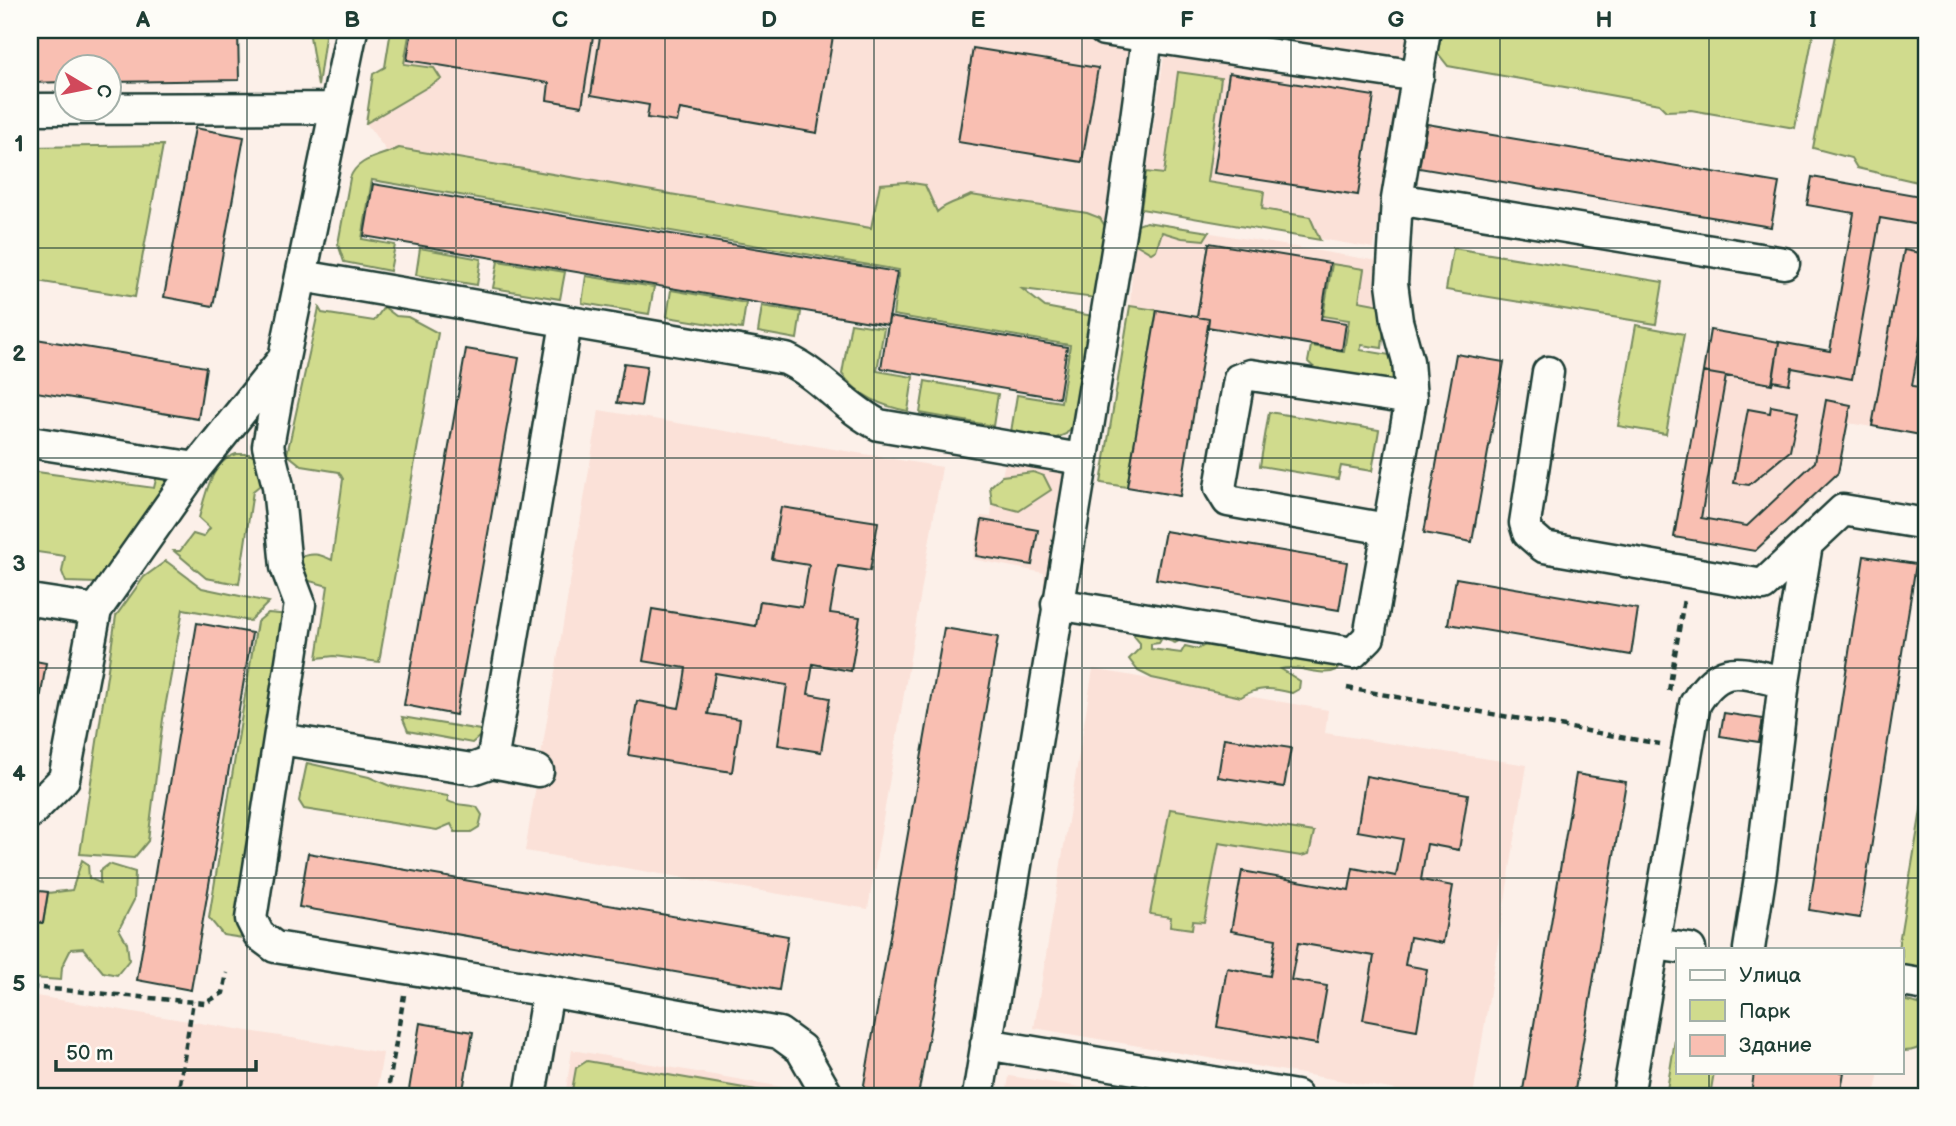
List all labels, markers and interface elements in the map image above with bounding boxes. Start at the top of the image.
text: A [135,6,151,34]
text: B [344,6,360,34]
text: C [552,6,568,34]
text: D [761,6,777,34]
text: E [971,6,986,34]
text: F [1180,6,1194,34]
text: G [1388,6,1405,34]
text: H [1595,6,1613,34]
text: I [1809,6,1817,34]
north arrow [52,52,122,122]
text: С [91,82,116,99]
text: 1 [14,130,24,158]
text: 2 [12,340,26,368]
text: 3 [12,550,26,578]
text: 4 [12,760,26,788]
legend [1676,948,1904,1074]
text: Улица [1739,963,1802,988]
text: 5 [12,970,26,998]
text: Парк [1739,999,1790,1024]
scale bar [56,1028,256,1072]
text: Здание [1739,1033,1812,1058]
text: 50 m [66,1041,113,1066]

